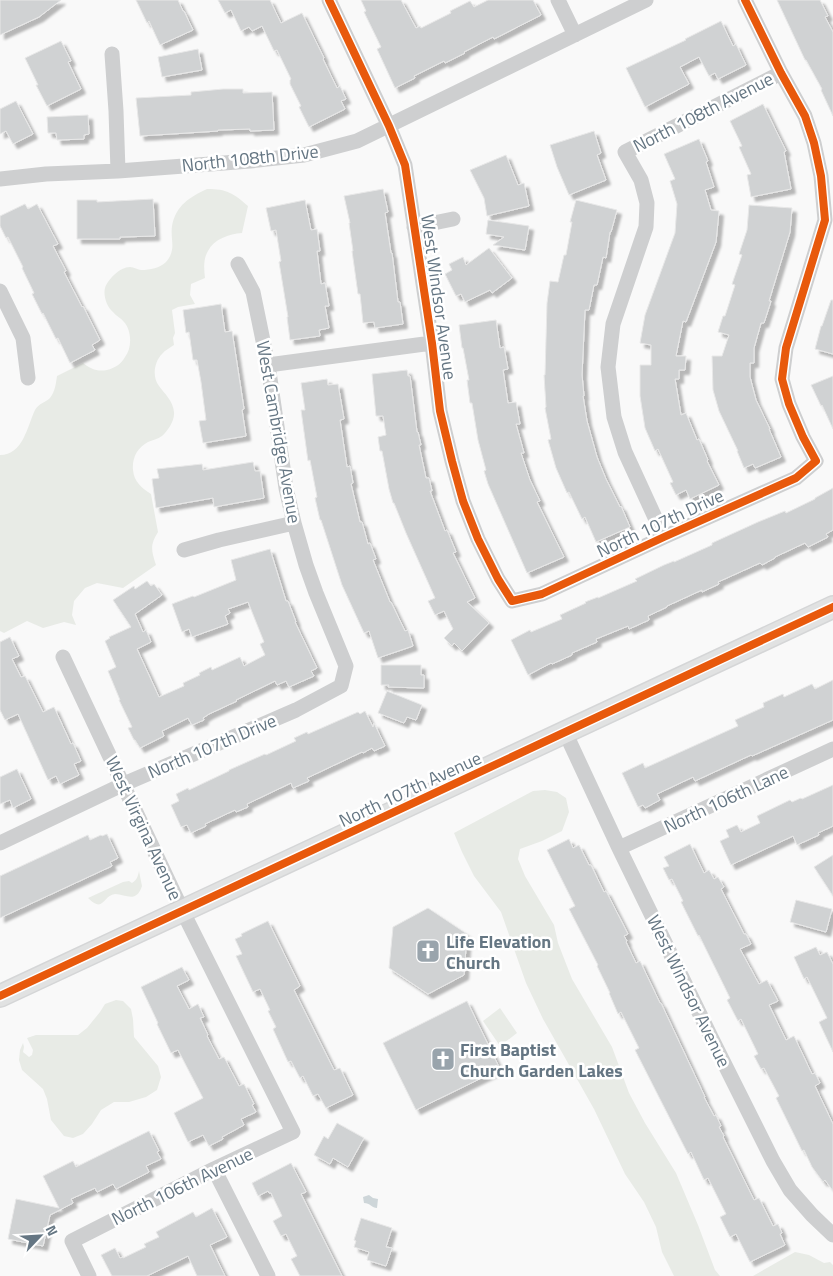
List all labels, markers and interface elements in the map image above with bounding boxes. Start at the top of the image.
street label: North 108th Avenue [628,65,778,159]
street label: North 108th Drive [180,137,320,179]
street label: West Windsor Avenue [414,213,464,381]
street label: West Cambridge Avenue [250,339,308,525]
street label: North 107th Drive [592,482,728,564]
street label: North 107th Drive [144,707,280,785]
street label: North 107th Avenue [334,744,486,834]
street label: West Virgina Avenue [99,752,189,904]
street label: North 106th Lane [659,758,793,840]
street label: West Windsor Avenue [640,910,738,1072]
place label: Life Elevation Church [446,928,551,976]
church icon: Life Elevation Church [415,938,441,964]
place label: First Baptist Church Garden Lakes [460,1036,623,1084]
church icon: First Baptist Church Garden Lakes [430,1046,456,1072]
street label: North 106th Avenue [107,1140,257,1232]
north arrow [15,1211,65,1261]
text: N [41,1221,64,1239]

